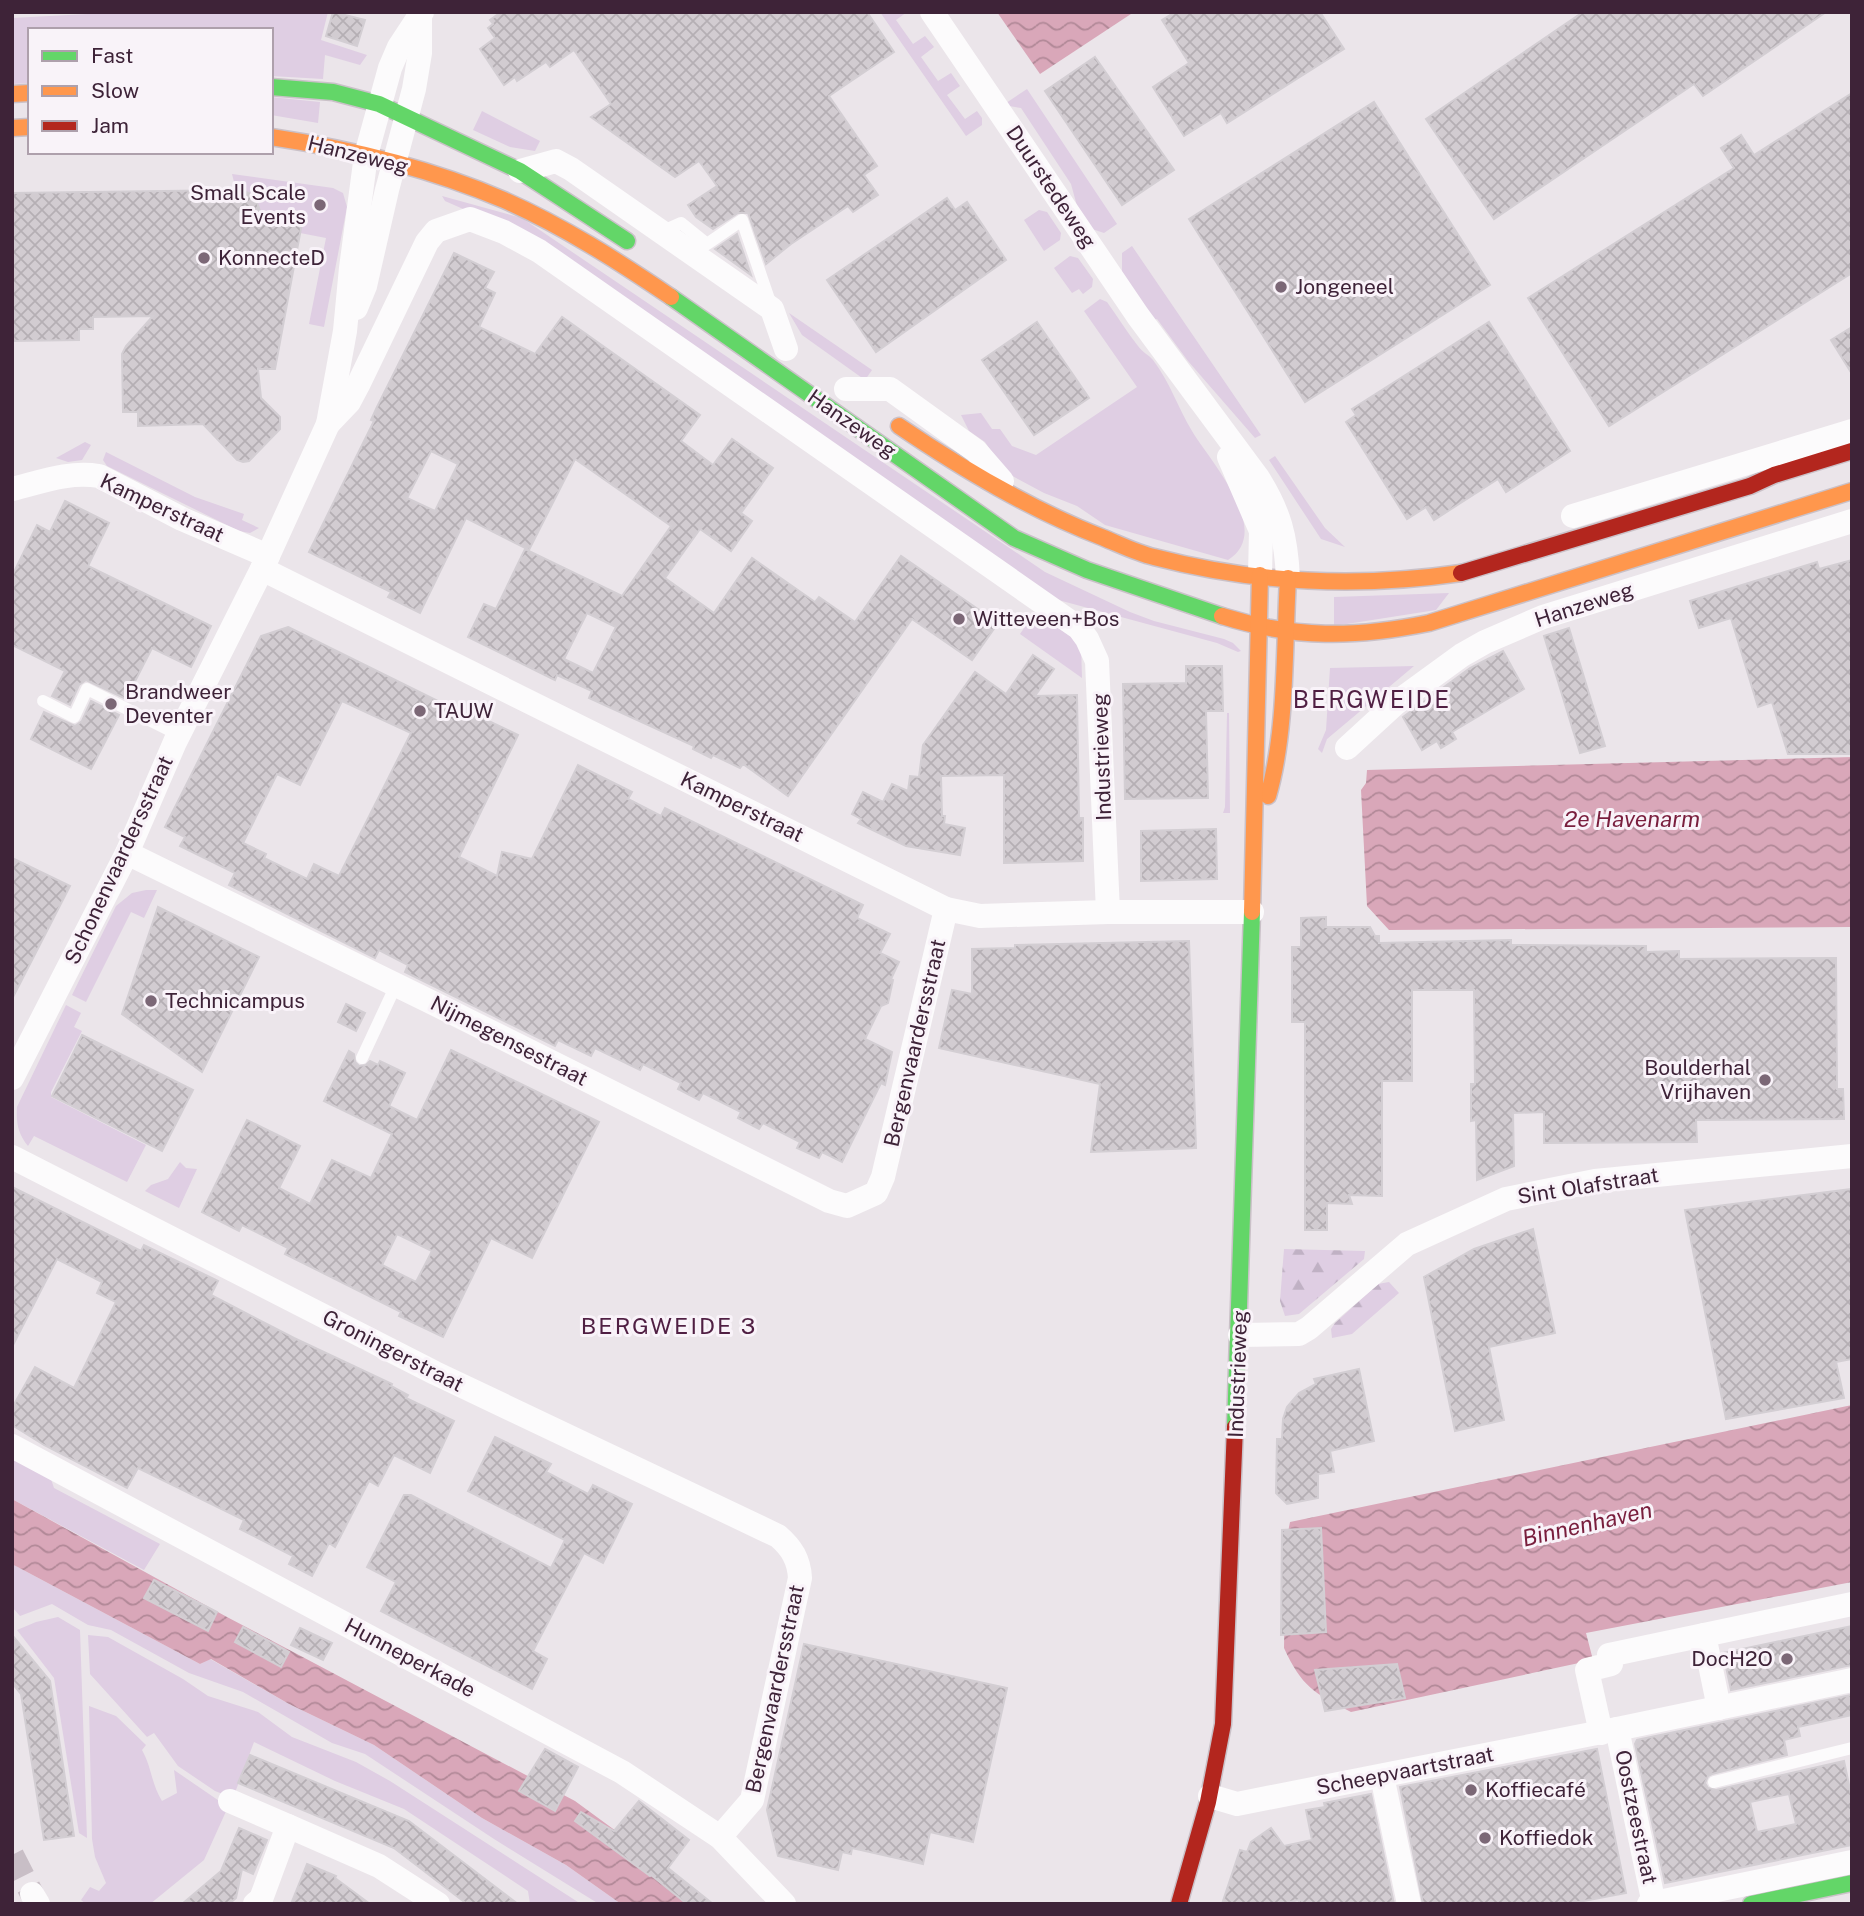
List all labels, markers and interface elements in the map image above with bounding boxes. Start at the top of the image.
legend [28,28,273,154]
text: Fast [91,43,133,68]
text: Slow [91,78,139,103]
text: Jam [91,113,129,138]
street label: Duurstedeweg [1001,121,1102,253]
street label: Hanzeweg [305,130,411,179]
place label: Small Scale Events [190,180,306,229]
marker: Small Scale Events [312,197,328,213]
place label: KonnecteD [218,245,325,270]
marker: KonnecteD [196,250,212,266]
place label: Jongeneel [1295,274,1394,299]
marker: Jongeneel [1273,279,1289,295]
street label: Hanzeweg [803,384,901,463]
street label: Kamperstraat [96,468,228,547]
street label: Hanzeweg [1531,577,1636,632]
place label: Witteveen+Bos [973,606,1119,631]
marker: Witteveen+Bos [951,611,967,627]
place label: Brandweer Deventer [125,679,231,728]
district label: BERGWEIDE [1293,685,1451,713]
street label: Industrieweg [1087,693,1116,821]
marker: Brandweer Deventer [103,696,119,712]
place label: TAUW [434,698,494,723]
marker: TAUW [412,703,428,719]
street label: Schonenvaardersstraat [59,752,178,968]
street label: Kamperstraat [677,766,808,847]
water label: 2e Havenarm [1564,805,1700,832]
street label: Bergenvaardersstraat [878,937,951,1149]
place label: Technicampus [165,988,305,1013]
street label: Nijmegensestraat [426,990,592,1091]
marker: Technicampus [143,993,159,1009]
place label: Boulderhal Vrijhaven [1644,1055,1751,1104]
marker: Boulderhal Vrijhaven [1757,1072,1773,1088]
street label: Sint Olafstraat [1516,1162,1660,1209]
street label: Groningerstraat [319,1304,468,1397]
street label: Industrieweg [1223,1310,1252,1438]
district label: BERGWEIDE 3 [581,1312,757,1339]
water label: Binnenhaven [1519,1495,1654,1552]
street label: Bergenvaardersstraat [740,1582,809,1795]
street label: Hunneperkade [340,1613,480,1703]
place label: DocH2O [1691,1646,1773,1671]
marker: DocH2O [1779,1651,1795,1667]
street label: Scheepvaartstraat [1314,1741,1496,1800]
street label: Oostzeestraat [1610,1747,1663,1886]
place label: Koffiecafé [1485,1777,1586,1802]
marker: Koffiecafé [1463,1782,1479,1798]
place label: Koffiedok [1499,1825,1594,1850]
marker: Koffiedok [1477,1830,1493,1846]

